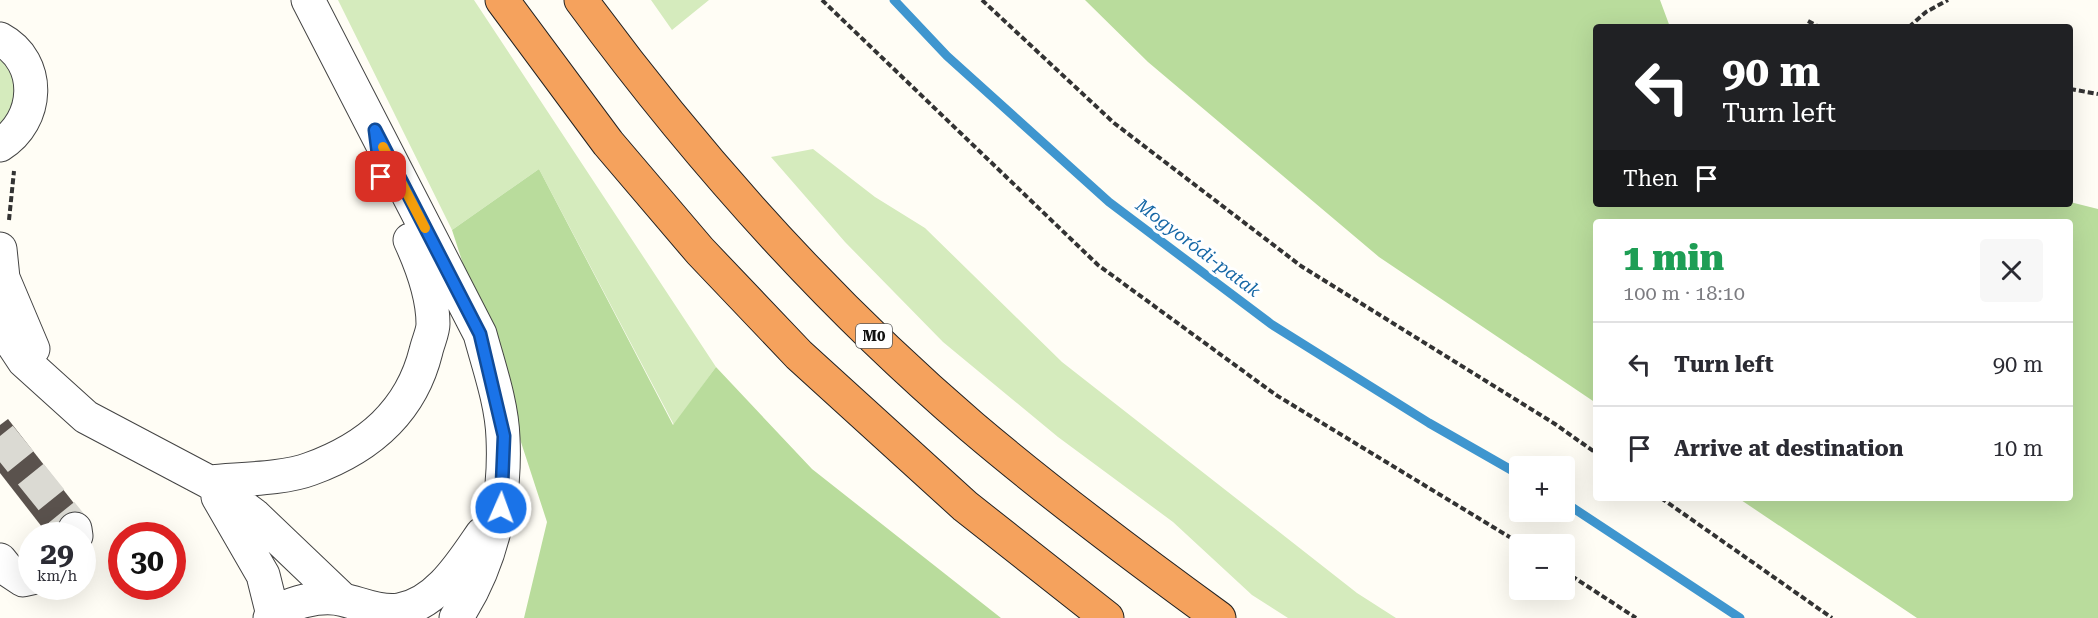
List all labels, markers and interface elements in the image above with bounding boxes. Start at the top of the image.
text: 90 m [1722,47,1820,96]
icon: left [1623,48,1701,126]
text: Turn left [1722,97,1836,129]
pin [355,151,406,202]
icon: arrive [364,160,397,193]
icon: arrive [1690,162,1723,195]
text: Then [1623,166,1678,191]
water label: Mogyoródi-patak [1131,194,1265,301]
text: 1 min [1623,237,1724,279]
button: close [1980,239,2043,302]
text: 100 m · 18:10 [1623,281,1745,305]
road number: M0 [856,324,892,348]
icon: left [1623,348,1656,381]
text: Turn left [1674,352,1774,377]
text: 90 m [1993,352,2043,377]
icon: arrive [1623,432,1656,465]
text: Arrive at destination [1674,436,1903,461]
text: 10 m [1993,436,2043,461]
map controls [1509,456,1575,600]
button: + [1509,456,1575,522]
position arrow [469,476,533,540]
speed limit sign: 30 [108,522,186,600]
button: − [1509,534,1575,600]
text: 29 [40,536,74,571]
text: km/h [37,567,77,585]

